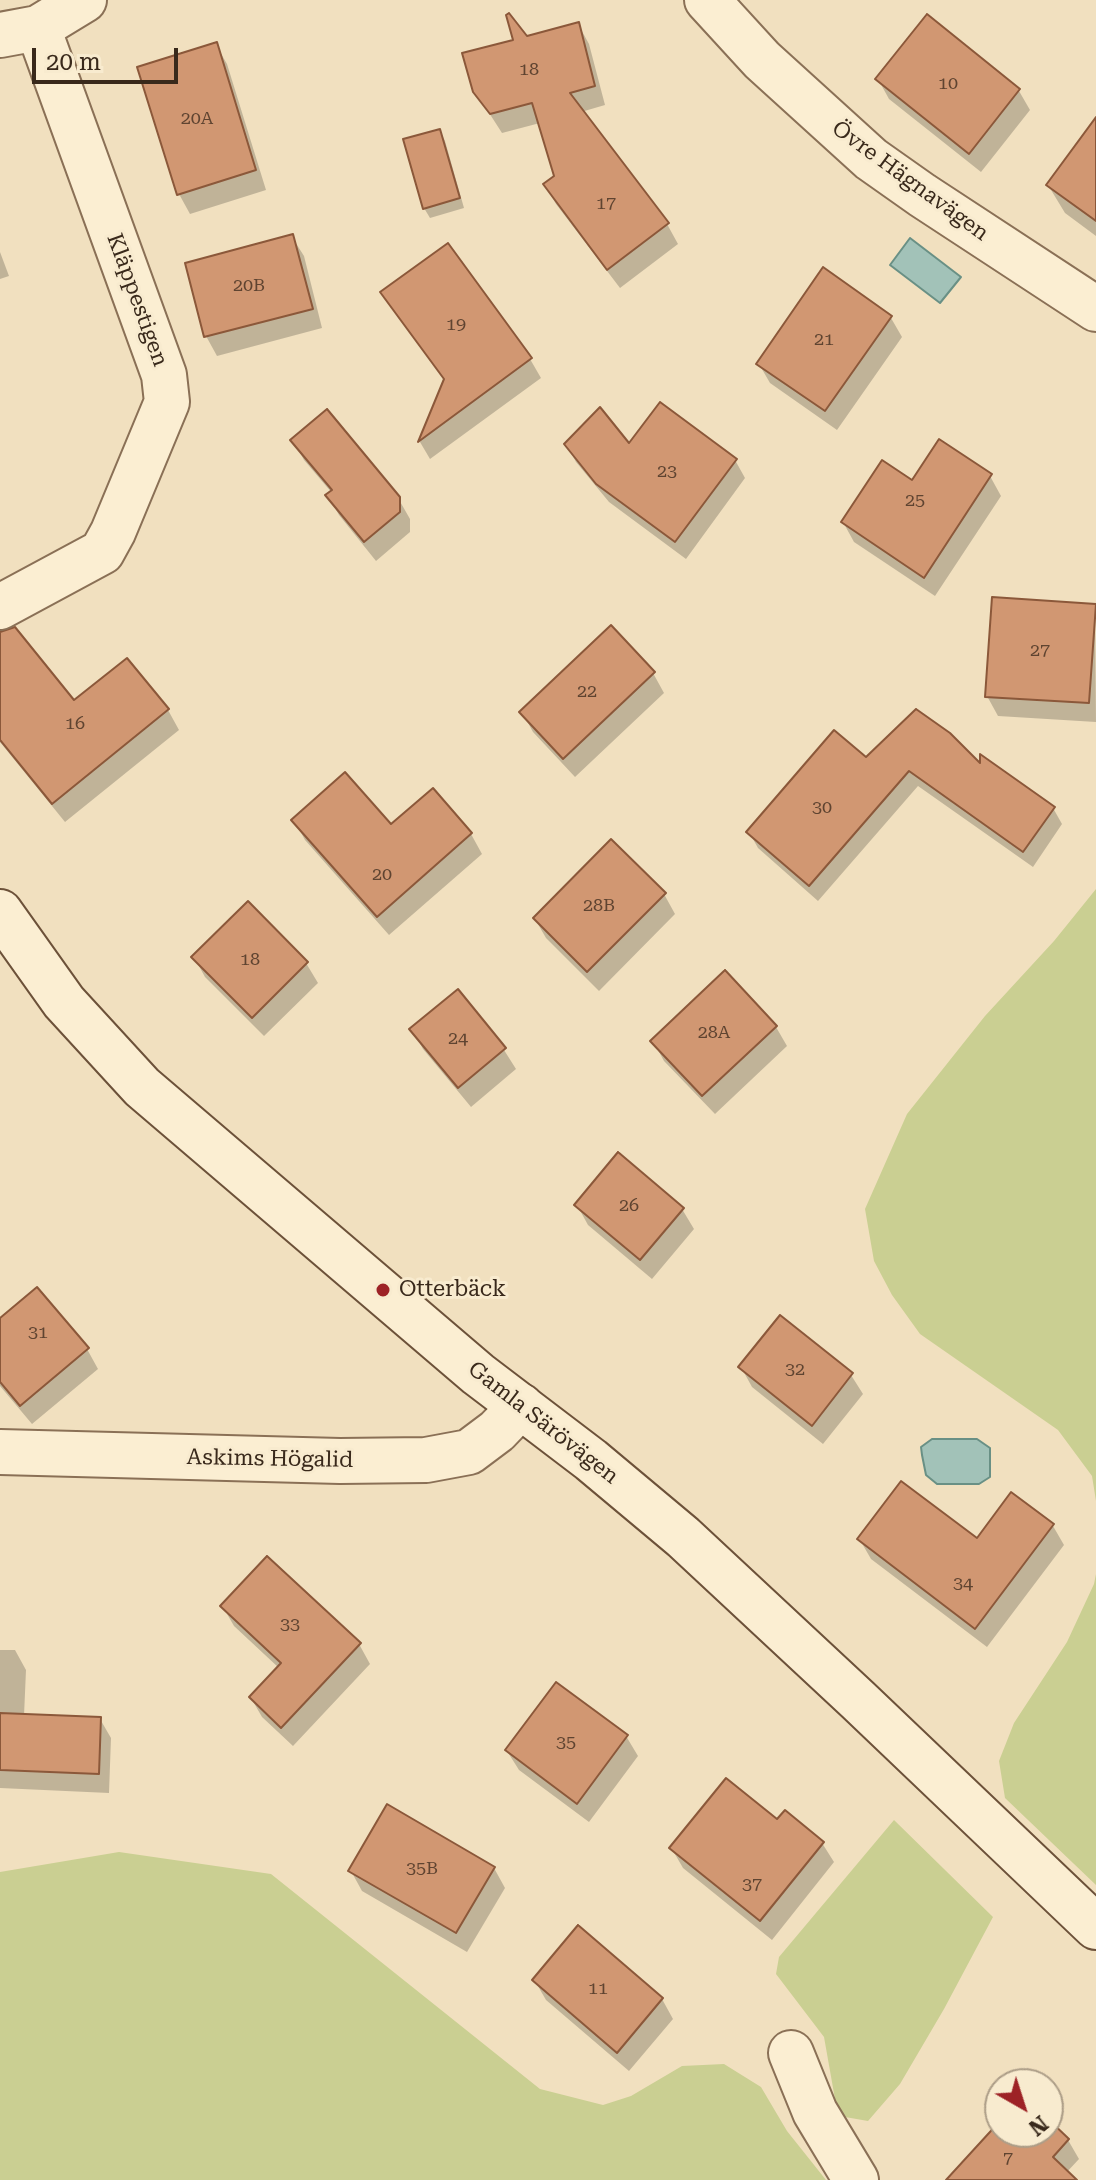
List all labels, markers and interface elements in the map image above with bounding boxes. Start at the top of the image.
scale bar [36,32,182,82]
text: 20 m [46,48,101,76]
house number: 18 [519,59,539,81]
house number: 10 [938,73,958,95]
house number: 20A [181,108,213,130]
street label: Övre Hägnavägen [826,115,994,247]
house number: 17 [596,193,616,215]
street label: Kläppestigen [101,230,173,370]
house number: 20B [233,275,265,297]
house number: 19 [446,314,466,336]
house number: 21 [814,329,834,351]
house number: 23 [657,461,677,483]
house number: 25 [905,490,925,512]
house number: 27 [1030,640,1050,662]
house number: 22 [577,681,597,703]
house number: 16 [65,713,85,735]
house number: 30 [812,797,832,819]
house number: 20 [372,864,392,886]
house number: 28B [583,895,615,917]
house number: 18 [240,949,260,971]
house number: 28A [698,1022,730,1044]
house number: 24 [448,1028,468,1050]
house number: 26 [619,1195,639,1217]
place label: Otterbäck [399,1277,506,1303]
marker: Otterbäck [374,1281,392,1299]
house number: 31 [28,1322,48,1344]
street label: Gamla Särövägen [463,1356,623,1490]
house number: 32 [785,1359,805,1381]
street label: Askims Högalid [186,1444,354,1474]
house number: 34 [953,1573,973,1595]
house number: 33 [280,1614,300,1636]
house number: 35 [556,1732,576,1754]
house number: 35B [406,1858,438,1880]
house number: 37 [742,1874,762,1896]
house number: 11 [588,1978,608,2000]
north arrow [984,2068,1064,2148]
text: N [1024,2110,1053,2141]
house number: 7 [1003,2148,1013,2170]

